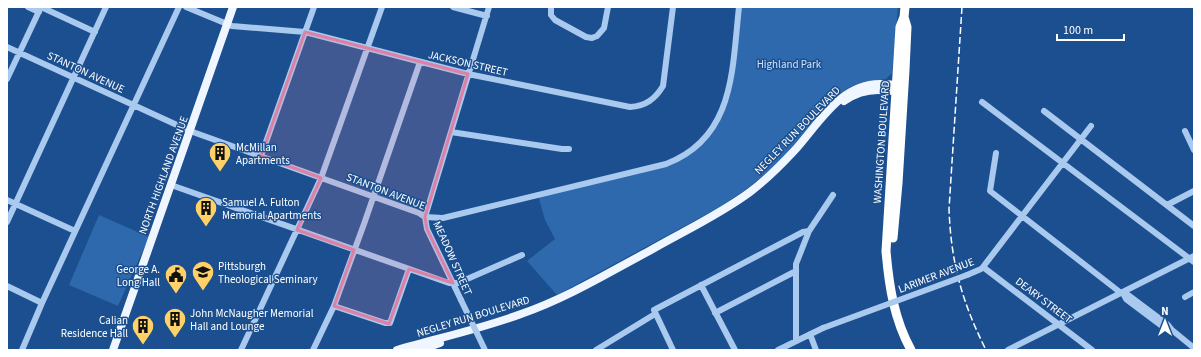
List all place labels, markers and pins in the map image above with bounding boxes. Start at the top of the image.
building icon: McMillan Apartments [207,140,233,173]
place label: McMillan Apartments [236,140,290,168]
building icon: Samuel A. Fulton Memorial Apartments [193,195,219,228]
place label: Samuel A. Fulton Memorial Apartments [222,195,322,223]
school or university icon: Pittsburgh Theological Seminary [190,259,216,292]
place label: Pittsburgh Theological Seminary [218,259,318,287]
place label: George A. Long Hall [116,262,160,290]
public building icon: George A. Long Hall [163,262,189,295]
building icon: John McNaugher Memorial Hall and Lounge [162,306,188,339]
place label: John McNaugher Memorial Hall and Lounge [190,306,314,334]
place label: Calian Residence Hall [61,313,128,341]
building icon: Calian Residence Hall [130,313,156,346]

